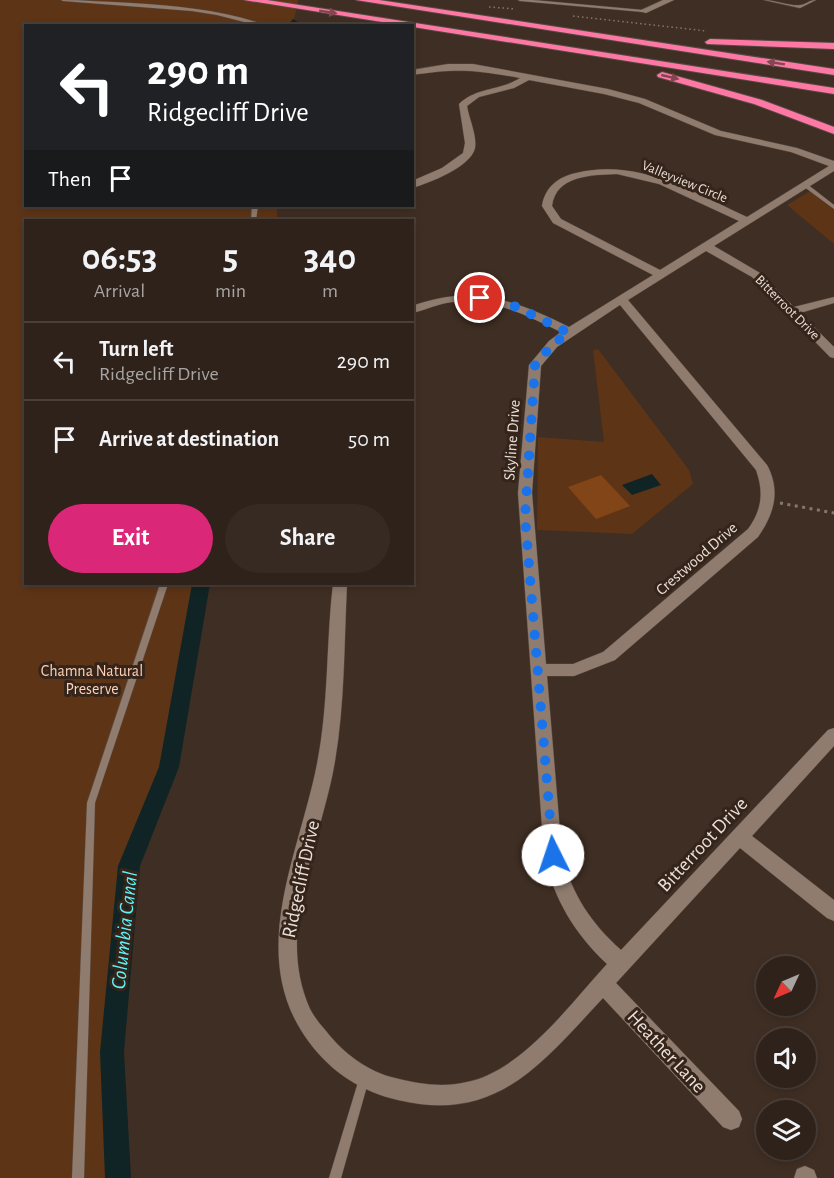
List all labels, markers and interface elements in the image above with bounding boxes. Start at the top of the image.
one-way arrow [318,8,337,17]
icon: left [48,48,126,126]
text: 290 m [147,50,249,92]
one-way arrow [767,58,786,67]
one-way arrow [661,72,679,82]
text: Ridgecliff Drive [147,99,309,126]
street label: Valleyview Circle [640,158,729,205]
icon: arrive [104,162,137,195]
text: Then [48,168,92,190]
text: 06:53 [82,240,157,276]
text: 5 [223,240,238,276]
text: 340 [304,240,356,276]
pin [454,272,505,323]
street label: Bitterroot Drive [752,273,822,343]
text: Arrival [94,281,145,301]
text: min [215,281,246,301]
text: m [322,281,338,301]
icon: arrive [463,281,496,314]
text: Turn left [99,338,173,360]
icon: left [48,345,81,378]
text: 290 m [337,350,390,372]
text: Ridgecliff Drive [99,364,219,384]
street label: Skyline Drive [501,399,524,481]
icon: arrive [48,423,81,456]
text: Arrive at destination [99,428,279,450]
text: 50 m [348,428,390,450]
button: Exit [48,504,213,573]
button: Share [225,504,390,573]
street label: Crestwood Drive [653,519,740,598]
park label: Chamna Natural Preserve [41,663,143,697]
street label: Bitterroot Drive [654,794,751,896]
street label: Ridgecliff Drive [279,819,323,940]
position arrow [521,823,585,887]
water label: Columbia Canal [108,870,141,990]
north arrow [756,956,816,1016]
map controls [756,956,816,1160]
street label: Heather Lane [623,1007,709,1097]
button: sound [756,1028,816,1088]
button: layers [756,1100,816,1160]

